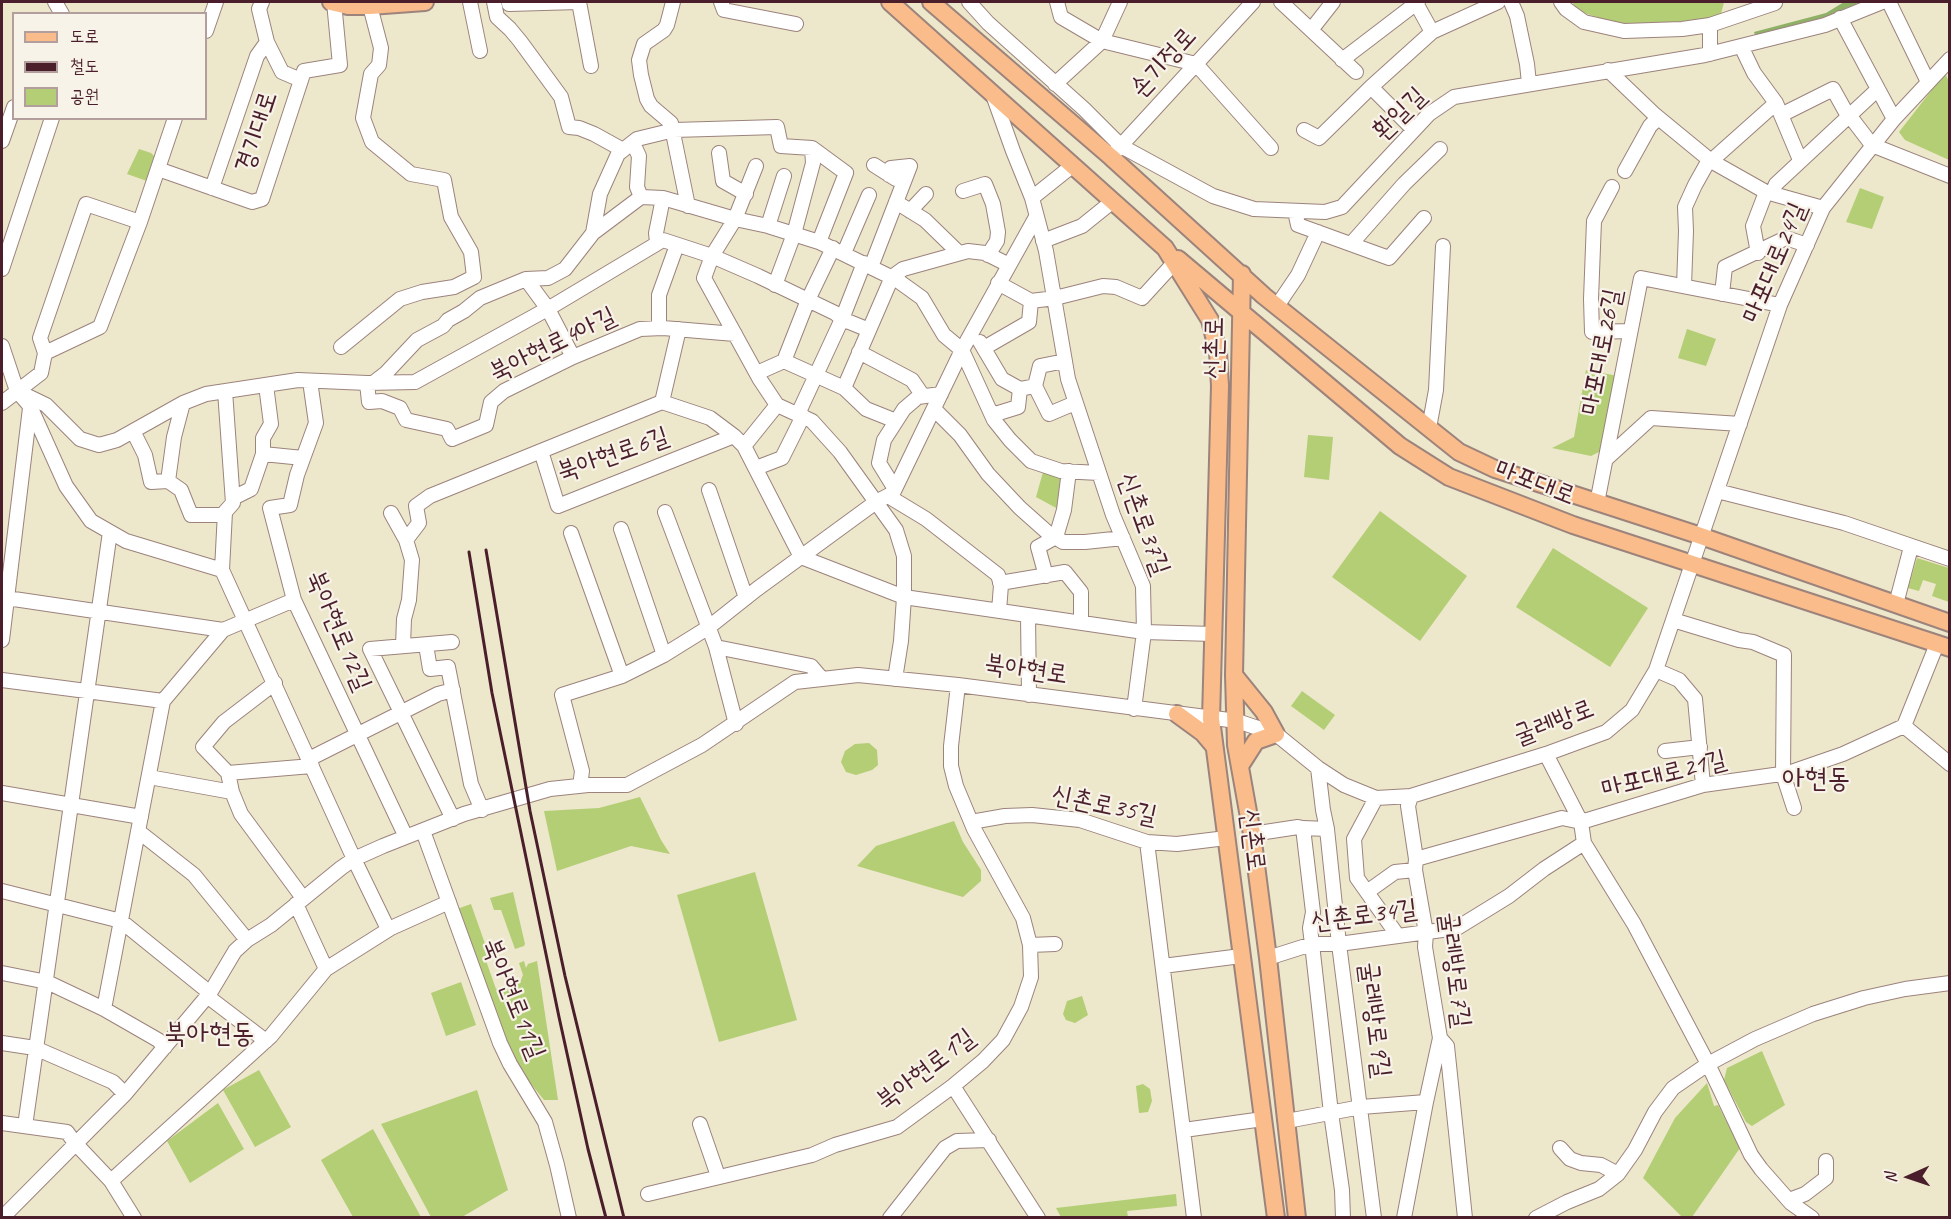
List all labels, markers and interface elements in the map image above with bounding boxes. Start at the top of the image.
legend [12,12,207,120]
street label: 손기정로 [1124,21,1204,105]
text: 도로 [70,25,99,47]
text: 철도 [70,55,99,77]
street label: 환일길 [1367,81,1433,147]
text: 공원 [70,85,99,107]
street label: 경기대로 [229,87,285,177]
street label: 마포대로24길 [1736,198,1814,328]
street label: 마포대로26길 [1574,286,1630,418]
street label: 북아현로4아길 [484,301,622,389]
street label: 신촌로 [1199,316,1231,380]
street label: 북아현로6길 [553,421,673,489]
street label: 마포대로 [1490,453,1580,513]
street label: 신촌로37길 [1110,468,1176,580]
street label: 북아현로12길 [299,566,377,696]
street label: 북아현로 [982,649,1070,691]
street label: 굴레방로 [1509,693,1599,753]
street label: 마포대로21길 [1598,744,1730,806]
district label: 아현동 [1782,763,1850,797]
street label: 신촌로35길 [1048,780,1160,832]
street label: 신촌로 [1233,807,1271,873]
street label: 신촌로34길 [1309,894,1419,938]
street label: 굴레방로7길 [1431,910,1477,1030]
street label: 북아현로11길 [475,934,551,1064]
street label: 굴레방로9길 [1351,960,1397,1080]
district label: 북아현동 [164,1018,254,1052]
street label: 북아현로1길 [870,1023,982,1117]
north arrow [1879,1147,1939,1207]
text: N [1881,1172,1901,1183]

